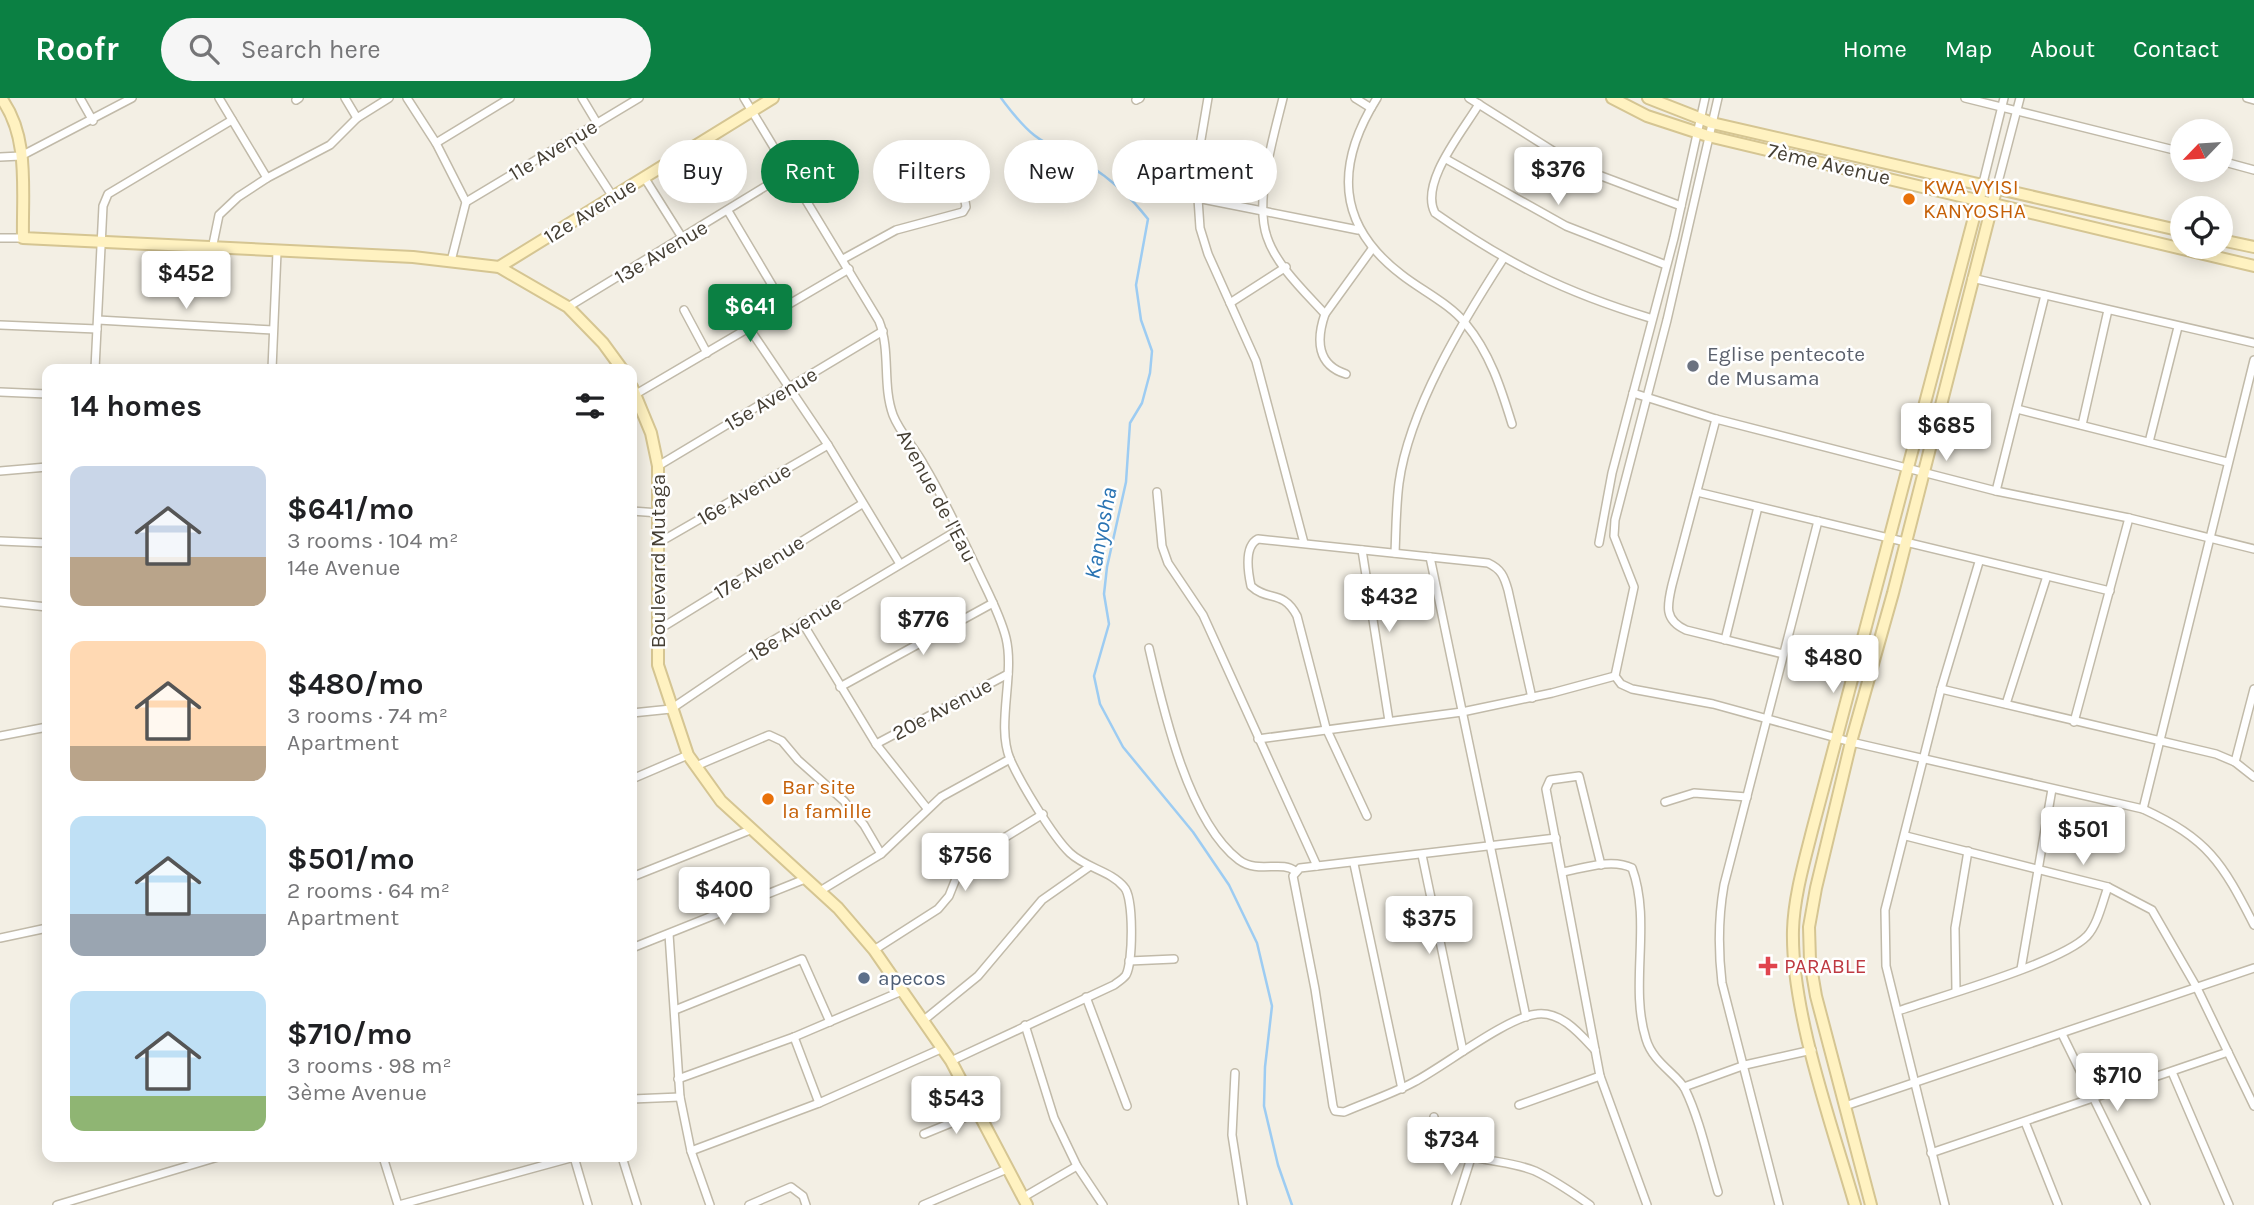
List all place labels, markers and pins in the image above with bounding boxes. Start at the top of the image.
pin: $376 [1517,148,1599,207]
place label: KWA VYISI KANYOSHA [1923,175,2026,223]
marker: KWA VYISI KANYOSHA [1901,191,1917,207]
pin: $452 [145,252,227,311]
pin: $641 [709,285,791,344]
place label: Eglise pentecote de Musama [1707,342,1865,390]
marker: Eglise pentecote de Musama [1685,358,1701,374]
pin: $685 [1905,404,1987,463]
pin: $432 [1348,574,1430,634]
pin: $776 [882,598,964,657]
pin: $480 [1792,636,1874,695]
place label: Bar site la famille [782,775,872,823]
marker: Bar site la famille [760,791,776,807]
pin: $501 [2042,808,2124,867]
pin: $756 [924,834,1006,893]
pin: $400 [683,868,765,927]
pin: $375 [1388,896,1470,956]
place label: PARABLE [1784,954,1866,978]
marker: PARABLE [1758,956,1778,976]
place label: apecos [878,966,946,990]
marker: apecos [856,970,872,986]
pin: $710 [2076,1054,2158,1113]
pin: $543 [915,1076,997,1136]
pin: $734 [1410,1118,1492,1177]

